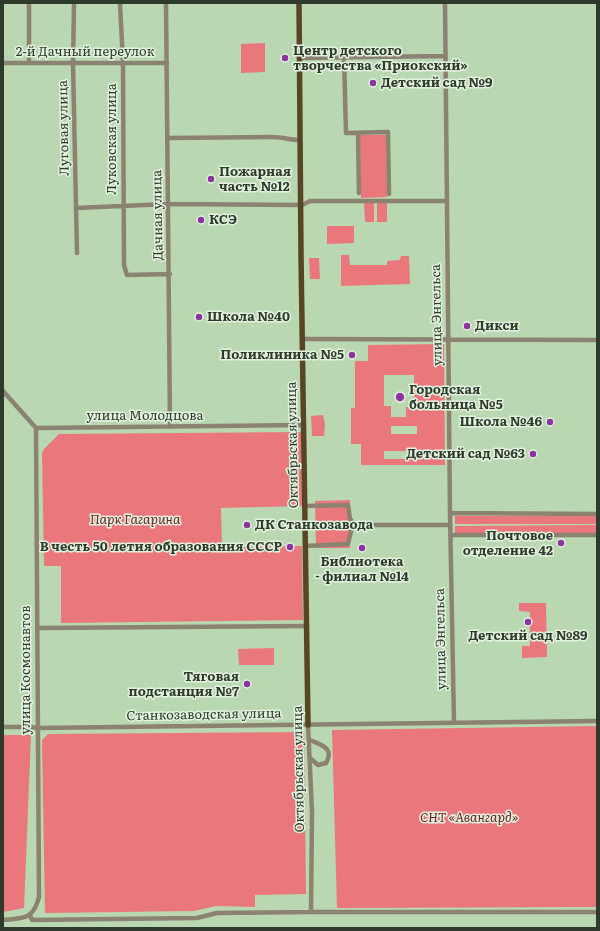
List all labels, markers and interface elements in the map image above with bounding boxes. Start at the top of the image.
place label: Центр детского творчества «Приокский» [293,43,467,74]
street label: 2-й Дачный переулок [16,44,154,60]
marker: Центр детского творчества «Приокский» [280,53,290,63]
place label: Детский сад №9 [381,75,493,91]
marker: Детский сад №9 [368,78,378,88]
street label: Луговая улица [55,80,73,176]
street label: Луковская улица [104,83,120,195]
place label: Пожарная часть №12 [219,164,291,195]
street label: Дачная улица [149,170,167,260]
marker: Пожарная часть №12 [206,174,216,184]
place label: КСЭ [209,212,237,228]
marker: КСЭ [196,215,206,225]
street label: улица Энгельса [428,264,446,366]
place label: Школа №40 [207,309,290,325]
marker: Школа №40 [194,312,204,322]
place label: Дикси [475,318,519,334]
marker: Дикси [462,321,472,331]
place label: Поликлиника №5 [220,347,344,363]
marker: Поликлиника №5 [347,350,357,360]
street label: Октябрьская улица [284,382,302,508]
place label: Городская больница №5 [409,382,503,413]
marker: Городская больница №5 [394,391,406,403]
street label: улица Молодцова [86,408,204,424]
place label: Школа №46 [459,414,542,430]
marker: Школа №46 [545,417,555,427]
place label: Детский сад №63 [406,446,525,462]
marker: Детский сад №63 [528,449,538,459]
park label: Парк Гагарина [90,512,180,528]
place label: ДК Станкозавода [255,517,373,533]
marker: ДК Станкозавода [242,520,252,530]
place label: Почтовое отделение 42 [463,528,553,559]
marker: Почтовое отделение 42 [556,538,566,548]
place label: В честь 50 летия образования СССР [40,539,282,555]
marker: В честь 50 летия образования СССР [285,542,295,552]
marker: Библиотека - филиал №14 [357,543,367,553]
place label: Библиотека - филиал №14 [315,554,409,585]
street label: улица Энгельса [432,588,450,690]
street label: улица Космонавтов [18,606,34,734]
marker: Детский сад №89 [523,617,533,627]
place label: Детский сад №89 [468,628,588,644]
place label: Тяговая подстанция №7 [129,669,239,700]
marker: Тяговая подстанция №7 [242,679,252,689]
street label: Станкозаводская улица [126,706,282,724]
street label: Октябрьская улица [290,706,308,832]
park label: СНТ «Авангард» [420,810,518,826]

